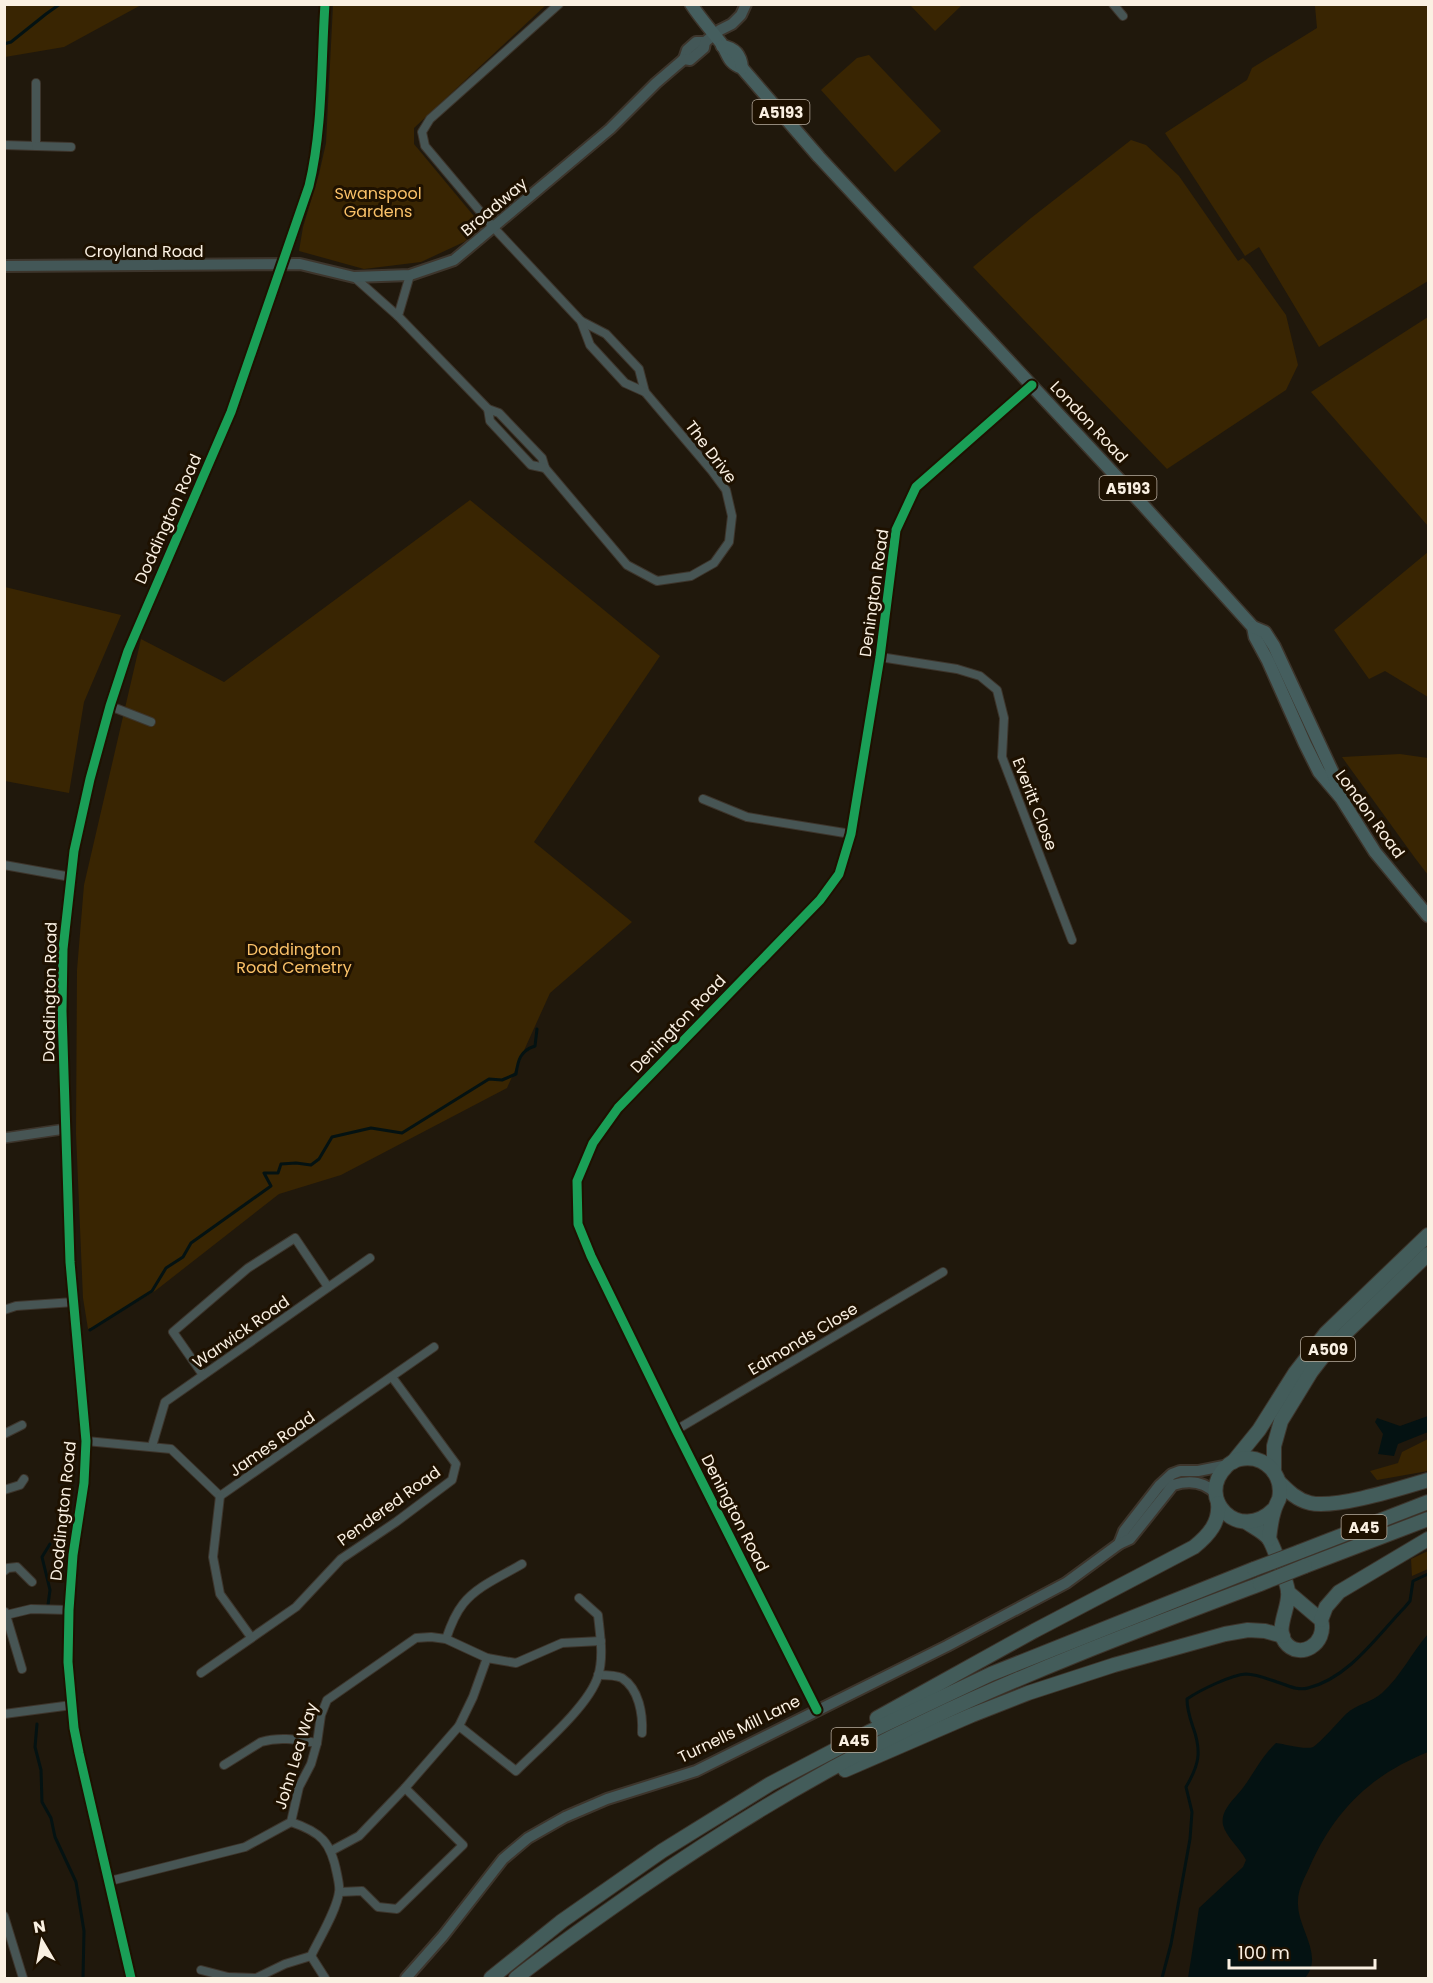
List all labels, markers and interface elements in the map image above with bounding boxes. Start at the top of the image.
road number: A5193 [752,100,810,124]
street label: Broadway [456,172,532,242]
park label: Swanspool Gardens [334,182,422,223]
street label: Croyland Road [84,240,204,263]
street label: London Road [1045,376,1133,468]
street label: The Drive [680,416,742,488]
street label: Doddington Road [129,450,207,588]
road number: A5193 [1100,476,1156,500]
street label: Denington Road [854,528,894,658]
street label: Everitt Close [1007,754,1063,854]
street label: London Road [1330,765,1410,863]
street label: Doddington Road [37,922,63,1062]
park label: Doddington Road Cemetry [236,938,352,979]
street label: Denington Road [625,970,731,1078]
street label: Warwick Road [188,1290,294,1374]
street label: Edmonds Close [744,1297,862,1381]
road number: A509 [1301,1337,1355,1361]
street label: James Road [224,1406,320,1482]
street label: Doddington Road [44,1440,82,1582]
street label: Denington Road [696,1450,774,1576]
street label: Pendered Road [333,1461,445,1551]
road number: A45 [1342,1515,1386,1539]
street label: Turnells Mill Lane [674,1689,804,1769]
street label: John Lea Way [269,1700,323,1812]
road number: A45 [832,1728,876,1752]
north arrow [12,1911,72,1971]
text: N [32,1914,47,1939]
scale bar [1229,1932,1374,1970]
text: 100 m [1238,1940,1290,1965]

